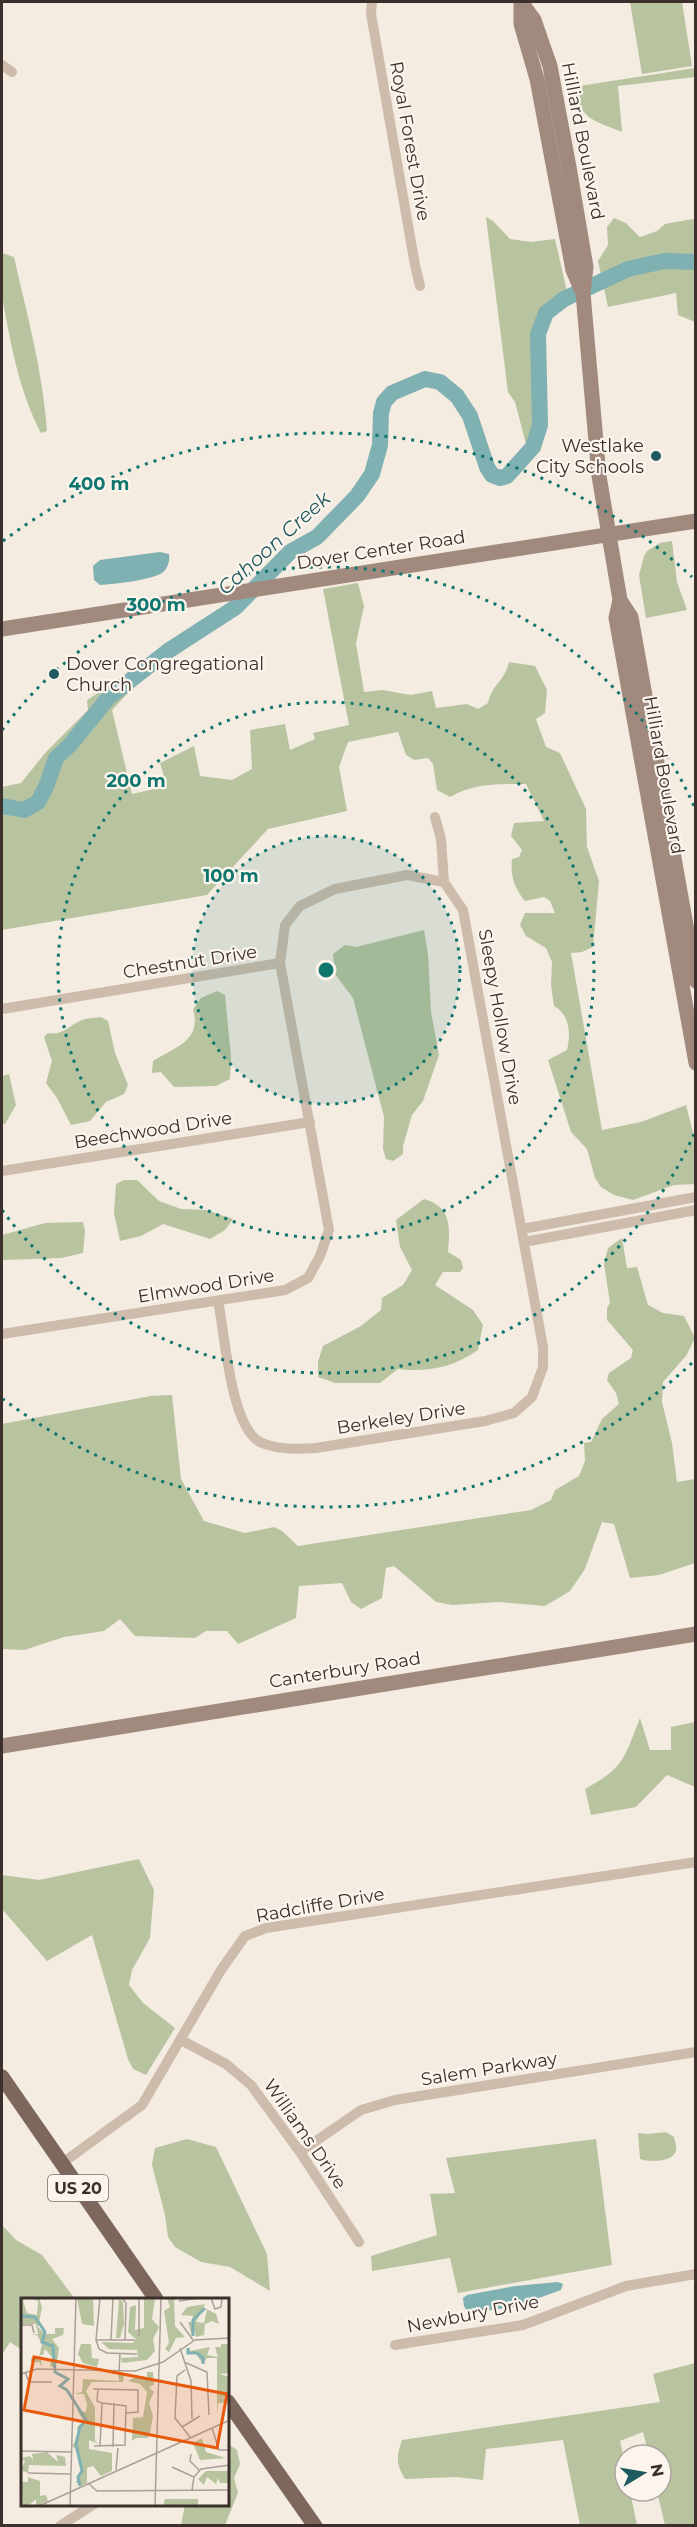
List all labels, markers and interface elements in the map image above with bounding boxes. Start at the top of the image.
street label: Royal Forest Drive [385,59,435,223]
street label: Hilliard Boulevard [557,60,609,222]
place label: Westlake City Schools [536,435,644,478]
marker: Westlake City Schools [649,449,663,463]
text: 400 m [69,473,129,495]
water label: Cahoon Creek [213,485,336,600]
street label: Dover Center Road [295,526,467,574]
text: 300 m [125,594,186,616]
place label: Dover Congregational Church [66,653,264,696]
marker: Dover Congregational Church [47,667,61,681]
street label: Hilliard Boulevard [639,694,689,856]
text: 200 m [106,770,166,792]
text: 100 m [203,865,259,887]
street label: Sleepy Hollow Drive [474,927,526,1107]
street label: Chestnut Drive [121,941,259,983]
centre of rings [316,960,336,980]
street label: Beechwood Drive [73,1107,234,1153]
street label: Elmwood Drive [136,1264,276,1308]
street label: Berkeley Drive [335,1397,467,1439]
street label: Canterbury Road [268,1647,422,1693]
street label: Radcliffe Drive [254,1883,386,1927]
street label: Salem Parkway [419,2047,559,2091]
street label: Williams Drive [259,2075,351,2193]
road number: US 20 [48,2175,108,2201]
street label: Newbury Drive [405,2290,541,2338]
inset map [21,2298,230,2506]
north arrow [613,2443,673,2503]
text: N [647,2462,668,2478]

